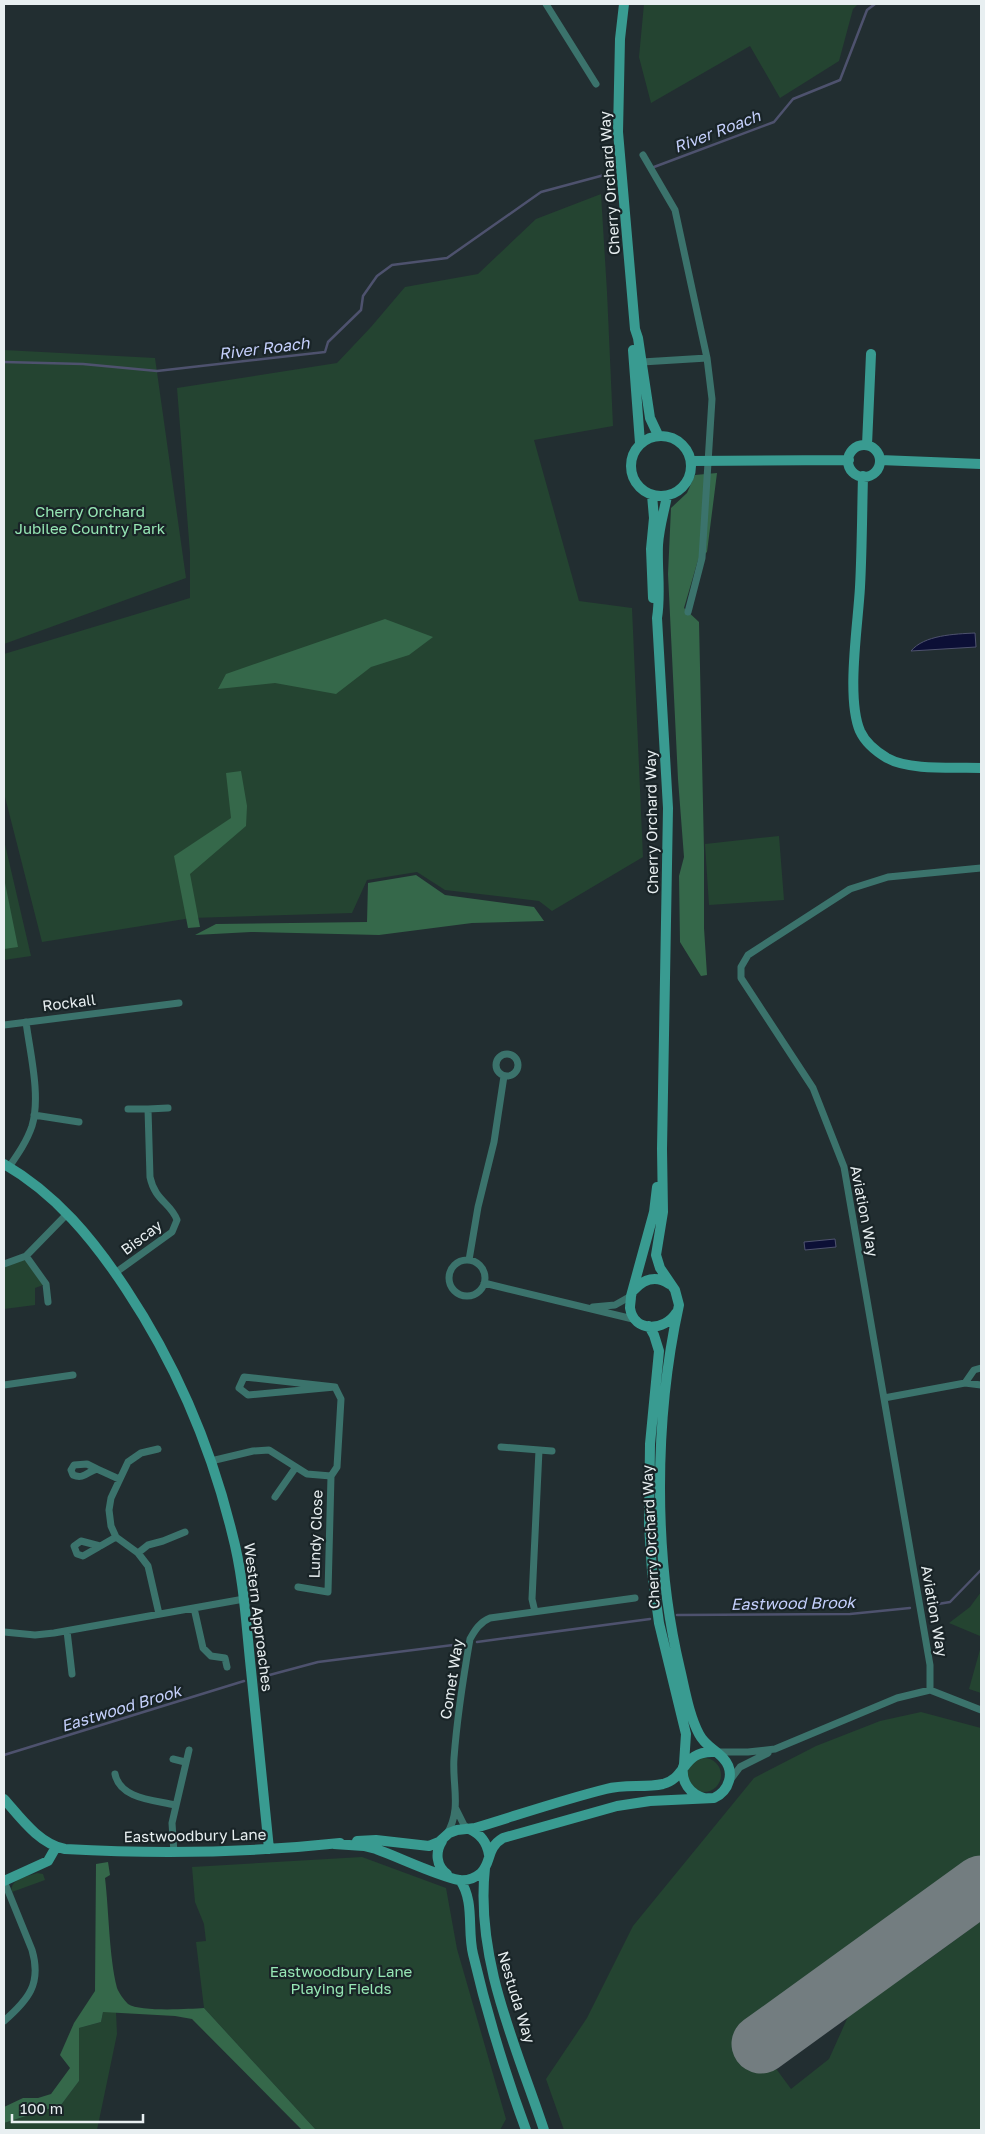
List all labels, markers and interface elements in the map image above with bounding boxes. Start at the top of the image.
water label: River Roach [671,105,764,157]
street label: Cherry Orchard Way [595,110,623,256]
water label: River Roach [217,332,312,363]
park label: Cherry Orchard Jubilee Country Park [15,502,166,537]
street label: Cherry Orchard Way [641,749,661,894]
street label: Rockall [41,990,97,1014]
street label: Aviation Way [847,1164,883,1259]
street label: Biscay [117,1215,166,1258]
street label: Cherry Orchard Way [637,1464,663,1609]
street label: Lundy Close [304,1489,326,1579]
street label: Western Approaches [241,1542,277,1692]
street label: Aviation Way [918,1564,952,1659]
water label: Eastwood Brook [731,1592,857,1614]
street label: Comet Way [436,1637,466,1721]
water label: Eastwood Brook [59,1680,185,1736]
street label: Eastwoodbury Lane [124,1825,267,1845]
street label: Nestuda Way [495,1949,540,2046]
park label: Eastwoodbury Lane Playing Fields [270,1962,413,1997]
scale bar [12,2092,144,2124]
text: 100 m [20,2099,63,2117]

